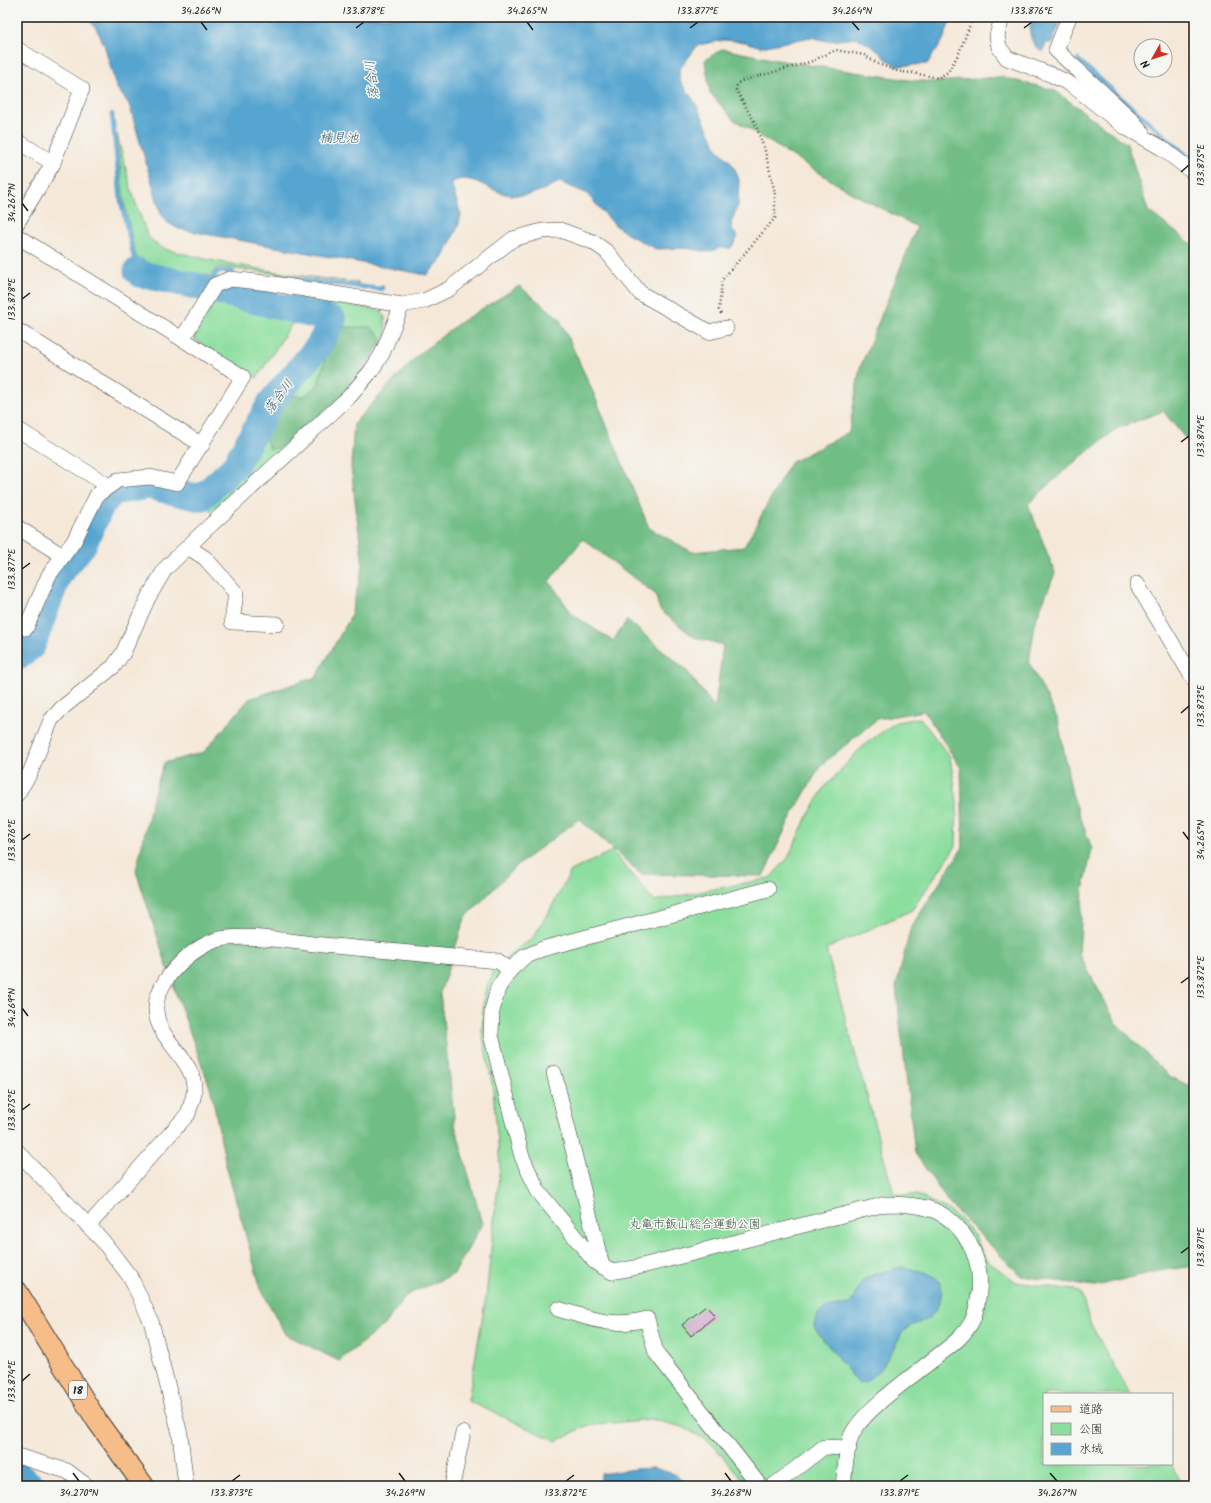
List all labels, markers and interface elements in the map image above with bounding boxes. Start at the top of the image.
text: 34.266°N [181,3,222,19]
text: 133.878°E [343,3,387,19]
text: 34.265°N [507,3,547,19]
text: 133.877°E [677,3,720,19]
text: 34.264°N [832,3,873,19]
text: 133.876°E [1011,3,1054,19]
north arrow [1133,38,1173,78]
text: N [1137,55,1155,72]
water label: 落合川 [360,59,385,100]
water label: 楠見池 [319,128,359,149]
text: 133.875°E [1193,143,1209,186]
text: 34.267°N [4,183,20,223]
text: 133.878°E [4,276,20,320]
water label: 落合川 [259,375,299,419]
text: 133.874°E [1193,414,1209,457]
text: 133.877°E [4,547,20,590]
text: 133.873°E [1193,684,1209,727]
text: 133.876°E [4,818,20,861]
text: 34.265°N [1193,820,1209,860]
text: 133.872°E [1193,955,1209,998]
text: 34.269°N [4,988,20,1028]
text: 133.875°E [4,1088,20,1131]
park label: 丸亀市飯山総合運動公園 [629,1215,761,1234]
text: 133.871°E [1193,1226,1209,1267]
text: 133.874°E [4,1359,20,1402]
road number: 18 [69,1381,87,1399]
legend [1043,1393,1173,1465]
text: 道路 [1079,1400,1103,1419]
text: 公園 [1079,1420,1103,1439]
text: 水域 [1079,1440,1103,1459]
text: 34.270°N [59,1485,99,1501]
text: 133.873°E [211,1485,254,1501]
text: 34.269°N [385,1485,425,1501]
text: 133.872°E [545,1485,588,1501]
text: 34.268°N [710,1485,752,1501]
text: 133.871°E [880,1485,921,1501]
text: 34.267°N [1037,1485,1077,1501]

